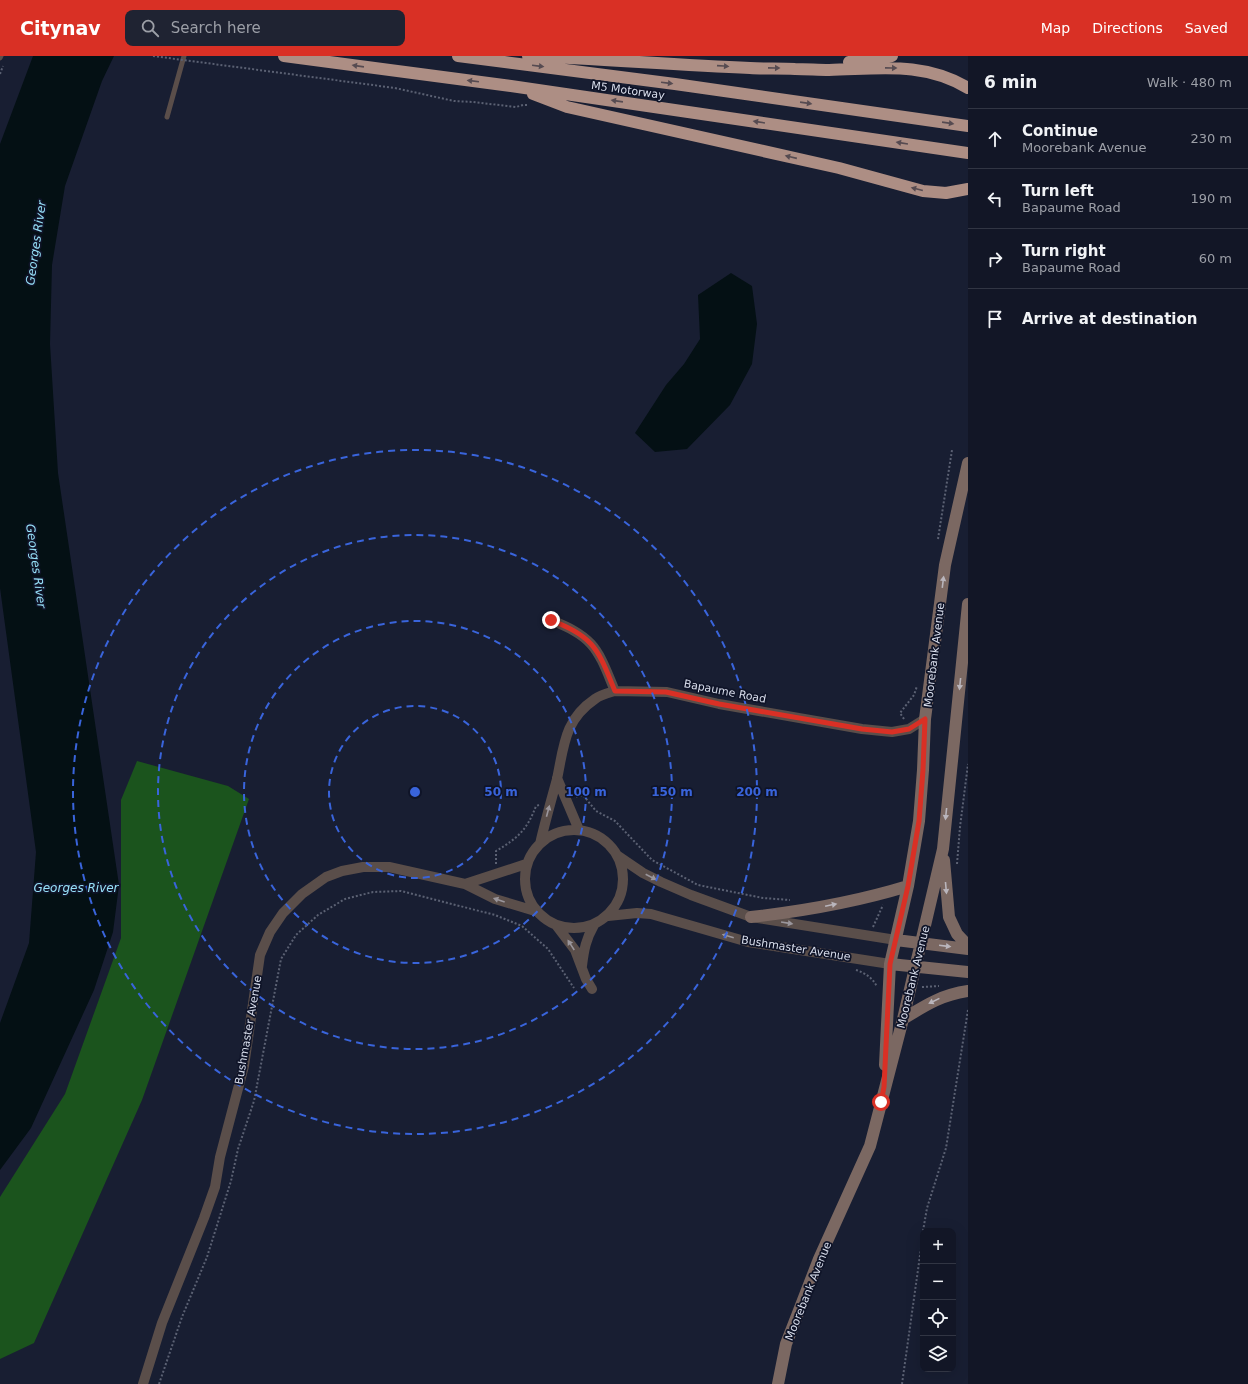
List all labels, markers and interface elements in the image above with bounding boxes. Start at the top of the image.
search box [125,10,405,46]
text: Citynav [20,17,101,39]
icon: search [139,17,161,39]
text: Search here [171,19,261,37]
text: Map [1041,20,1070,36]
text: Directions [1092,20,1163,36]
text: Saved [1185,20,1228,36]
one-way arrow [352,63,364,69]
one-way arrow [532,63,545,69]
one-way arrow [717,63,729,70]
one-way arrow [768,65,780,72]
one-way arrow [885,65,898,71]
text: 6 min [984,72,1037,92]
text: Walk · 480 m [1147,75,1232,90]
one-way arrow [467,78,479,84]
street label: M5 Motorway [590,79,666,102]
one-way arrow [661,80,673,86]
one-way arrow [611,98,623,104]
one-way arrow [800,100,812,106]
one-way arrow [753,119,765,125]
one-way arrow [942,120,954,126]
text: Continue [1022,122,1098,140]
icon: ahead [984,128,1006,150]
text: 230 m [1190,131,1232,146]
one-way arrow [896,140,908,146]
text: Moorebank Avenue [1022,140,1147,155]
one-way arrow [785,154,798,160]
text: Turn left [1022,182,1094,200]
one-way arrow [911,186,924,192]
icon: left [984,188,1006,210]
text: 190 m [1190,191,1232,206]
water label: Georges River [23,199,49,286]
text: Bapaume Road [1022,200,1121,215]
text: Turn right [1022,242,1106,260]
icon: right [984,248,1006,270]
text: 60 m [1199,251,1232,266]
text: Bapaume Road [1022,260,1121,275]
icon: arrive [984,308,1006,330]
text: Arrive at destination [1022,310,1197,328]
water label: Georges River [23,523,49,610]
one-way arrow [940,576,946,588]
street label: Moorebank Avenue [922,602,947,708]
route end [542,611,560,629]
street label: Bapaume Road [683,677,767,706]
one-way arrow [957,678,963,691]
centre of rings [408,785,422,799]
text: 50 m [484,785,518,799]
text: 100 m [565,785,607,799]
text: 150 m [651,785,693,799]
text: 200 m [736,785,778,799]
one-way arrow [545,805,551,817]
one-way arrow [943,808,950,820]
one-way arrow [645,874,657,880]
water label: Georges River [33,881,120,895]
one-way arrow [943,882,949,894]
one-way arrow [493,896,505,902]
one-way arrow [825,901,837,907]
one-way arrow [781,920,793,926]
street label: Moorebank Avenue [894,924,933,1030]
one-way arrow [722,933,734,939]
street label: Bushmaster Avenue [740,933,852,964]
one-way arrow [567,939,575,950]
one-way arrow [939,943,951,949]
street label: Bushmaster Avenue [233,974,265,1086]
one-way arrow [928,998,940,1004]
route start [872,1093,890,1111]
map controls [920,1228,956,1372]
button: + [920,1228,956,1264]
street label: Moorebank Avenue [783,1240,834,1343]
button: − [920,1264,956,1300]
button: locate [920,1300,956,1336]
button: layers [920,1336,956,1372]

